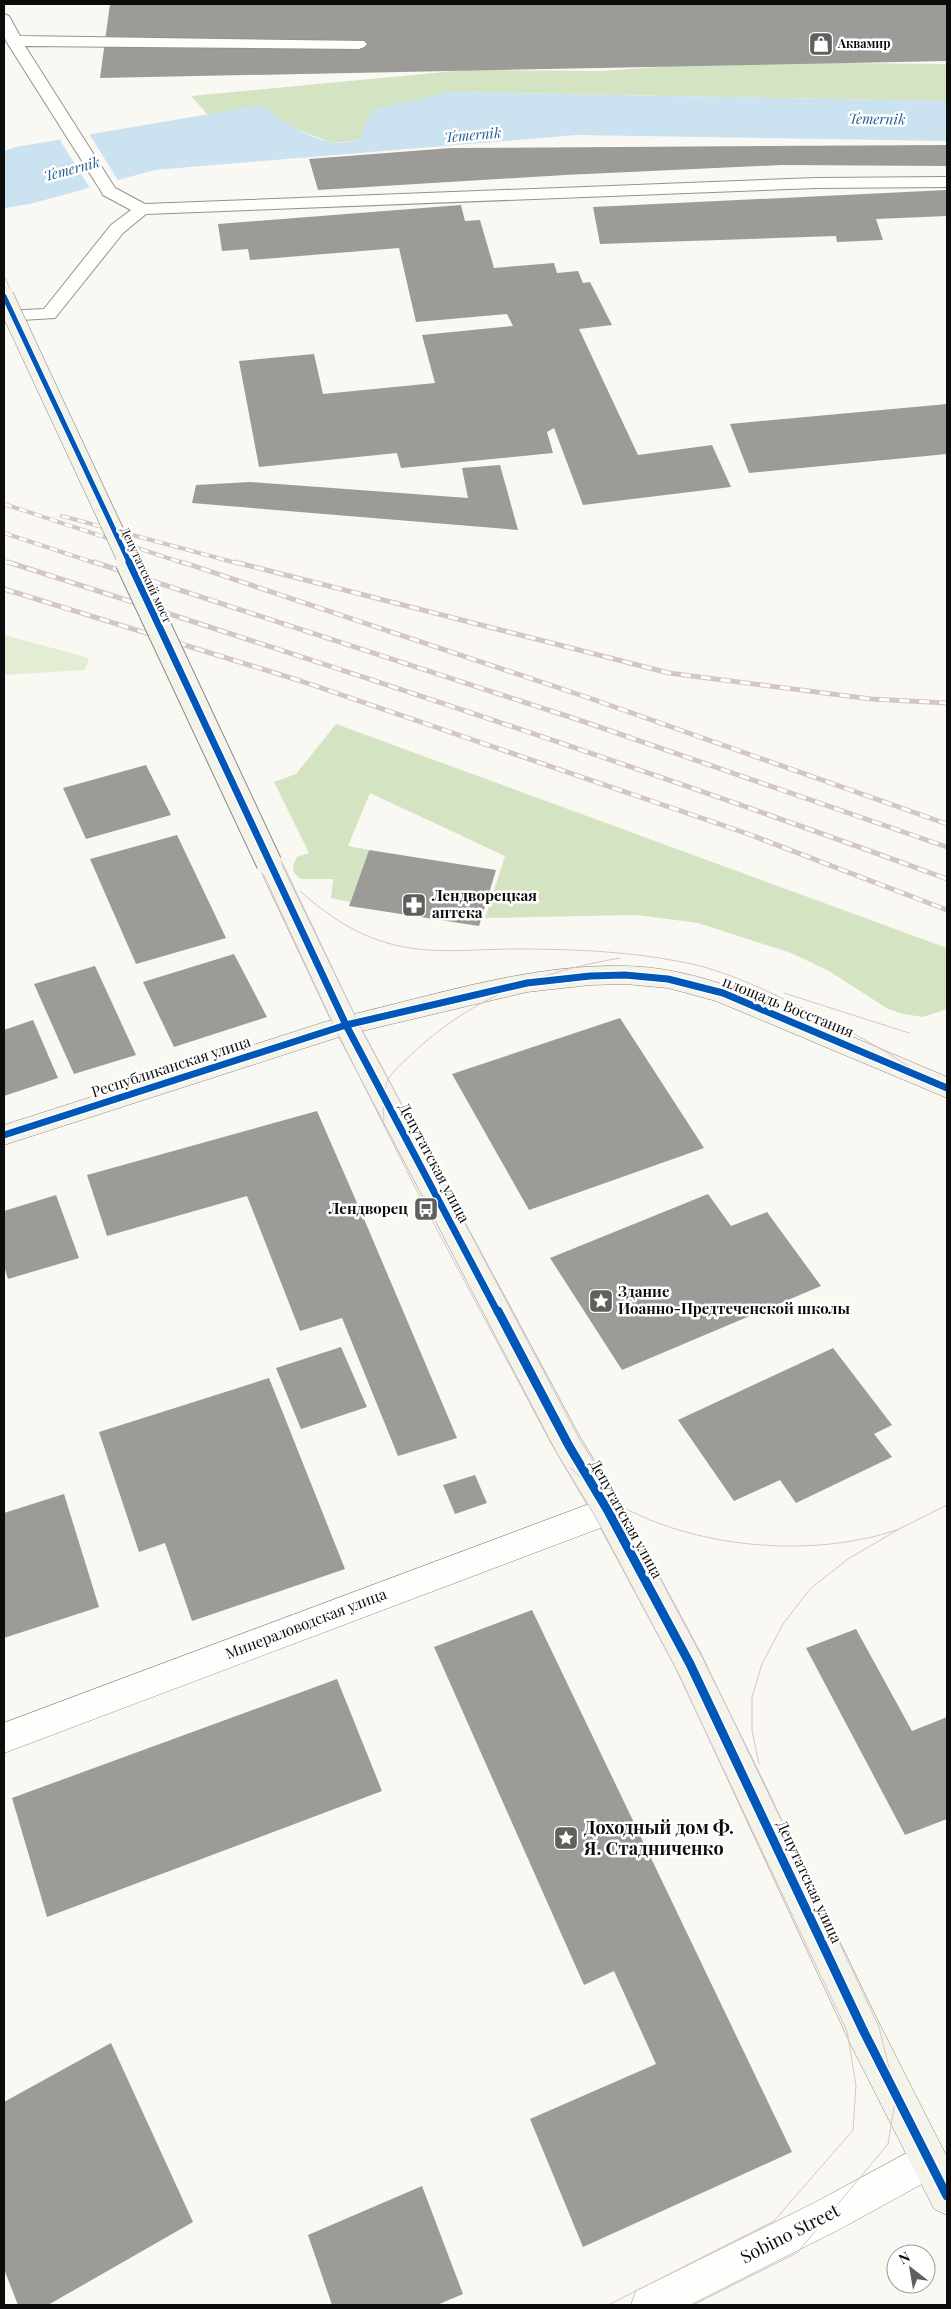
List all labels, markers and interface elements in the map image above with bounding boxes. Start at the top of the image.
shop icon: Аквамир [808,31,834,57]
place label: Аквамир [837,35,890,51]
water label: Temernik [848,109,906,128]
water label: Temernik [444,123,502,146]
water label: Temernik [42,152,102,185]
street label: Депутатский мост [118,524,176,626]
place label: Лендворецкая аптека [431,885,537,922]
pharmacy icon: Лендворецкая аптека [401,892,427,918]
street label: площадь Восстания [720,971,857,1042]
street label: Республиканская улица [89,1031,253,1101]
street label: Депутатская улица [395,1099,475,1227]
bus stop icon: Лендворец [413,1196,439,1222]
place label: Лендворец [328,1198,408,1218]
place label: Здание Иоанно-Предтеченской школы [618,1281,850,1318]
place icon: Здание Иоанно-Предтеченской школы [588,1288,614,1314]
street label: Депутатская улица [586,1455,668,1582]
street label: Минераловодская улица [222,1583,390,1663]
place label: Доходный дом Ф. Я. Стадниченко [583,1815,734,1860]
street label: Депутатская улица [773,1817,847,1947]
place icon: Доходный дом Ф. Я. Стадниченко [553,1825,579,1851]
street label: Sobino Street [736,2198,844,2268]
north arrow [886,2244,936,2294]
text: N [895,2247,913,2268]

